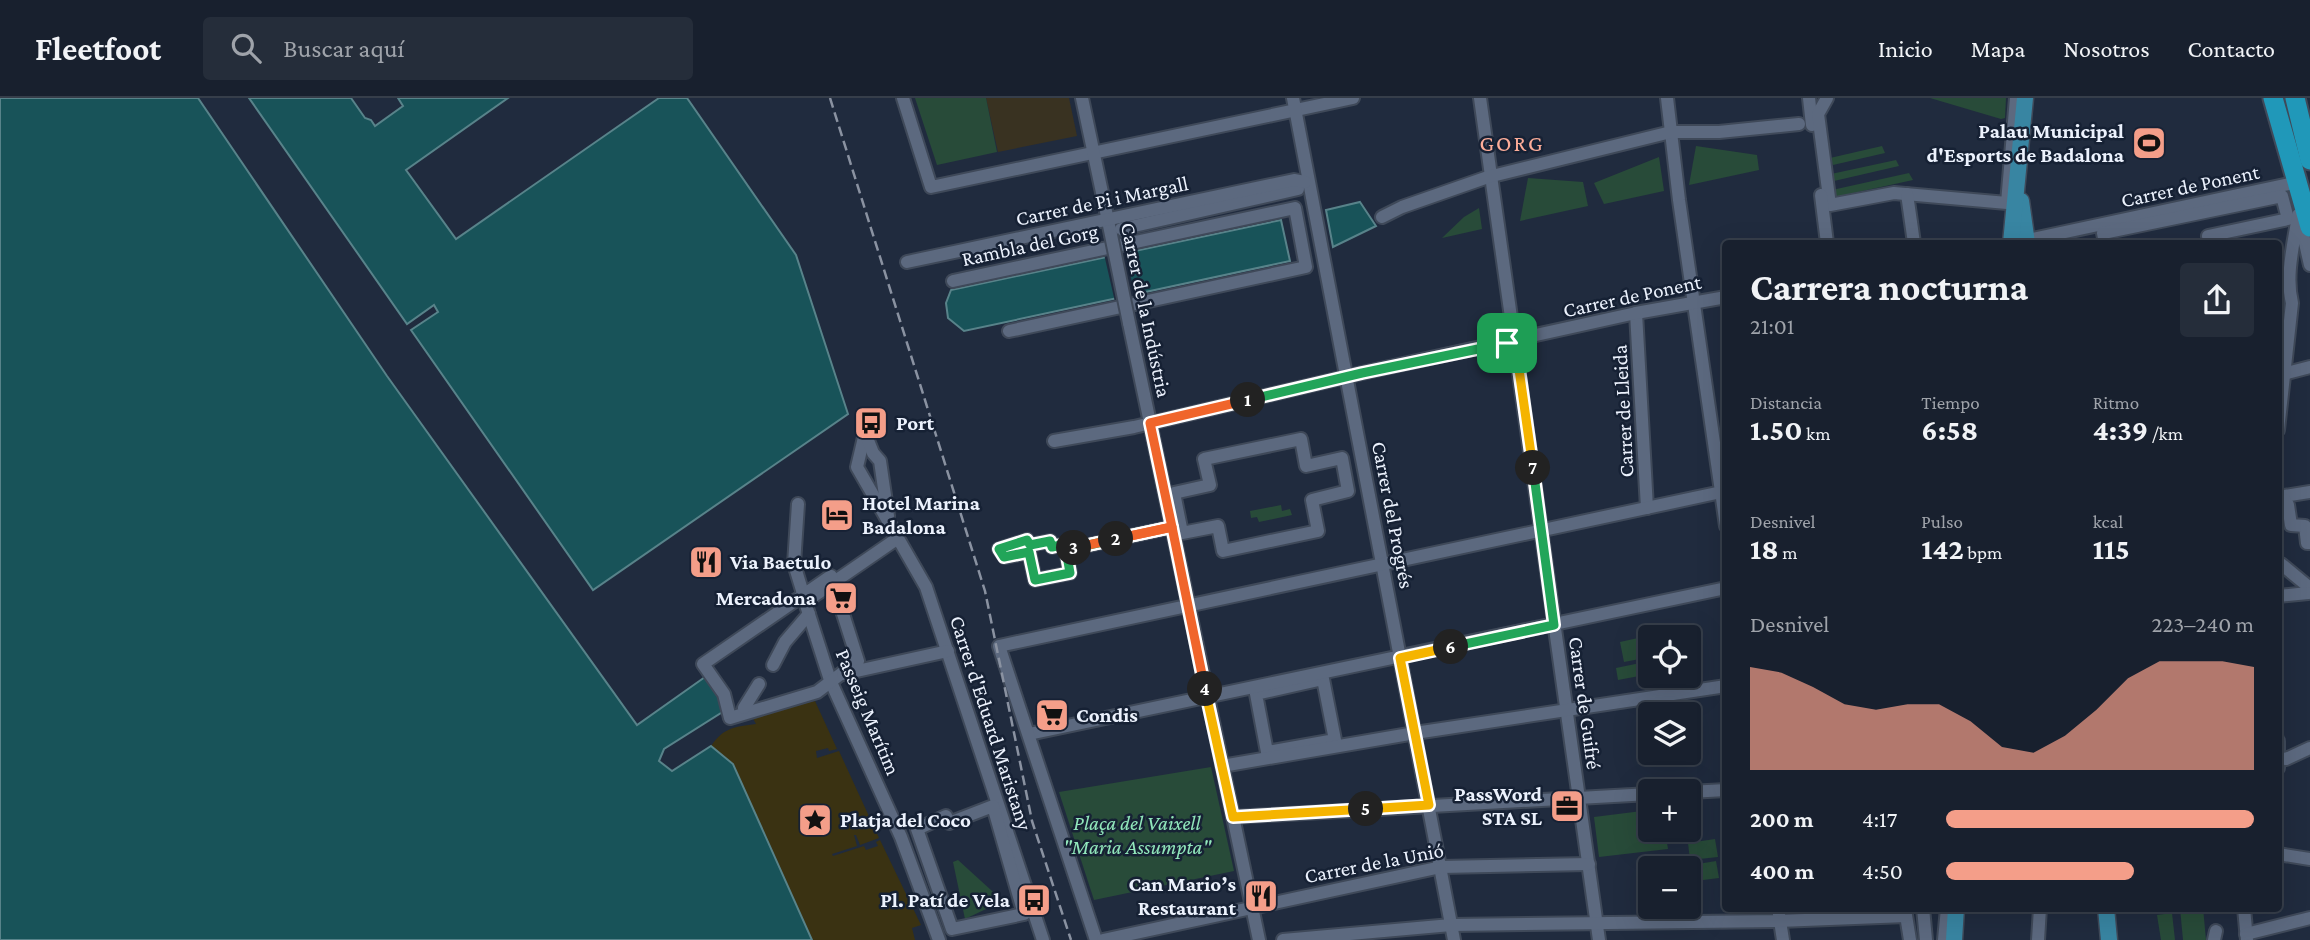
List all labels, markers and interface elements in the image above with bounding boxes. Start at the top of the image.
search box [203,17,693,80]
icon: search [227,29,265,67]
text: Fleetfoot [35,30,161,67]
text: Buscar aquí [283,34,404,63]
text: Inicio [1878,35,1933,62]
text: Mapa [1971,35,2025,62]
text: Nosotros [2063,35,2150,62]
text: Contacto [2188,35,2275,62]
place label: Palau Municipal d'Esports de Badalona [1926,119,2125,167]
sports icon: Palau Municipal d'Esports de Badalona [2130,124,2168,162]
district label: GORG [1479,130,1545,156]
street label: Carrer de Ponent [2119,159,2262,212]
street label: Carrer de Pi i Margall [1014,171,1190,231]
street label: Rambla del Gorg [960,219,1100,271]
street label: Carrer de la Indústria [1116,220,1176,400]
button: share [2180,263,2254,337]
text: Carrera nocturna [1750,266,2028,308]
street label: Carrer de Ponent [1561,269,1704,322]
pin [1477,313,1537,373]
text: 21:01 [1750,313,1795,339]
icon: arrive [1488,324,1526,362]
street label: Carrer de Lleida [1608,344,1638,478]
pin: 1 [1230,382,1266,418]
text: 1 [1244,389,1251,410]
text: Distancia [1750,392,1822,413]
text: Tiempo [1921,392,1980,413]
text: Ritmo [2093,392,2139,413]
bus stop icon: Port [852,404,890,442]
place label: Port [896,411,935,435]
text: 1.50 [1750,413,1803,446]
text: 6:58 [1921,413,1978,446]
text: 4:39 [2093,413,2148,446]
text: km [1803,423,1830,444]
text: /km [2148,423,2183,444]
street label: Carrer del Progrés [1367,439,1419,591]
pin: 7 [1516,450,1550,486]
text: 7 [1528,457,1537,478]
place label: Hotel Marina Badalona [862,491,981,539]
hotel icon: Hotel Marina Badalona [818,496,856,534]
text: Desnivel [1750,511,1816,532]
text: Pulso [1921,511,1963,532]
text: kcal [2093,511,2123,532]
pin: 2 [1098,522,1134,556]
text: 2 [1111,528,1120,549]
pin: 3 [1056,531,1092,566]
text: 18 [1750,532,1779,565]
text: 142 [1921,532,1964,565]
text: 115 [2093,532,2130,565]
text: 3 [1069,537,1078,558]
text: m [1779,542,1798,563]
text: bpm [1964,542,2002,563]
restaurant icon: Via Baetulo [687,543,725,581]
place label: Via Baetulo [729,550,831,574]
supermarket icon: Mercadona [822,579,860,617]
place label: Mercadona [716,586,817,610]
text: Desnivel [1750,611,1829,637]
text: 223–240 m [2152,611,2254,637]
street label: Carrer d'Eduard Maristany [945,613,1037,834]
map controls [1638,625,1701,919]
button: locate [1638,625,1701,688]
pin: 6 [1434,630,1468,664]
street label: Carrer de Guifré [1564,635,1606,771]
text: 6 [1445,636,1456,657]
street label: Passeig Marítim [831,645,905,779]
pin: 4 [1188,672,1222,706]
text: 4 [1199,678,1210,699]
supermarket icon: Condis [1033,696,1071,734]
button: layers [1638,702,1701,765]
place label: Condis [1076,703,1138,727]
button: + [1638,779,1701,842]
place label: PassWord STA SL [1454,782,1543,830]
office icon: PassWord STA SL [1548,787,1586,825]
pin: 5 [1348,792,1384,826]
text: 5 [1361,798,1370,819]
place icon: Platja del Coco [796,801,834,839]
text: 200 m [1750,806,1814,832]
text: 4:17 [1862,806,1897,832]
place label: Platja del Coco [840,808,971,832]
park label: Plaça del Vaixell "Maria Assumpta" [1063,811,1212,859]
street label: Carrer de la Unió [1302,838,1446,888]
button: − [1638,856,1701,919]
text: 400 m [1750,858,1814,884]
text: 4:50 [1862,858,1903,884]
place label: Can Mario’s Restaurant [1128,872,1236,920]
restaurant icon: Can Mario’s Restaurant [1242,877,1280,915]
bus stop icon: Pl. Patí de Vela [1015,881,1053,919]
place label: Pl. Patí de Vela [880,888,1011,912]

